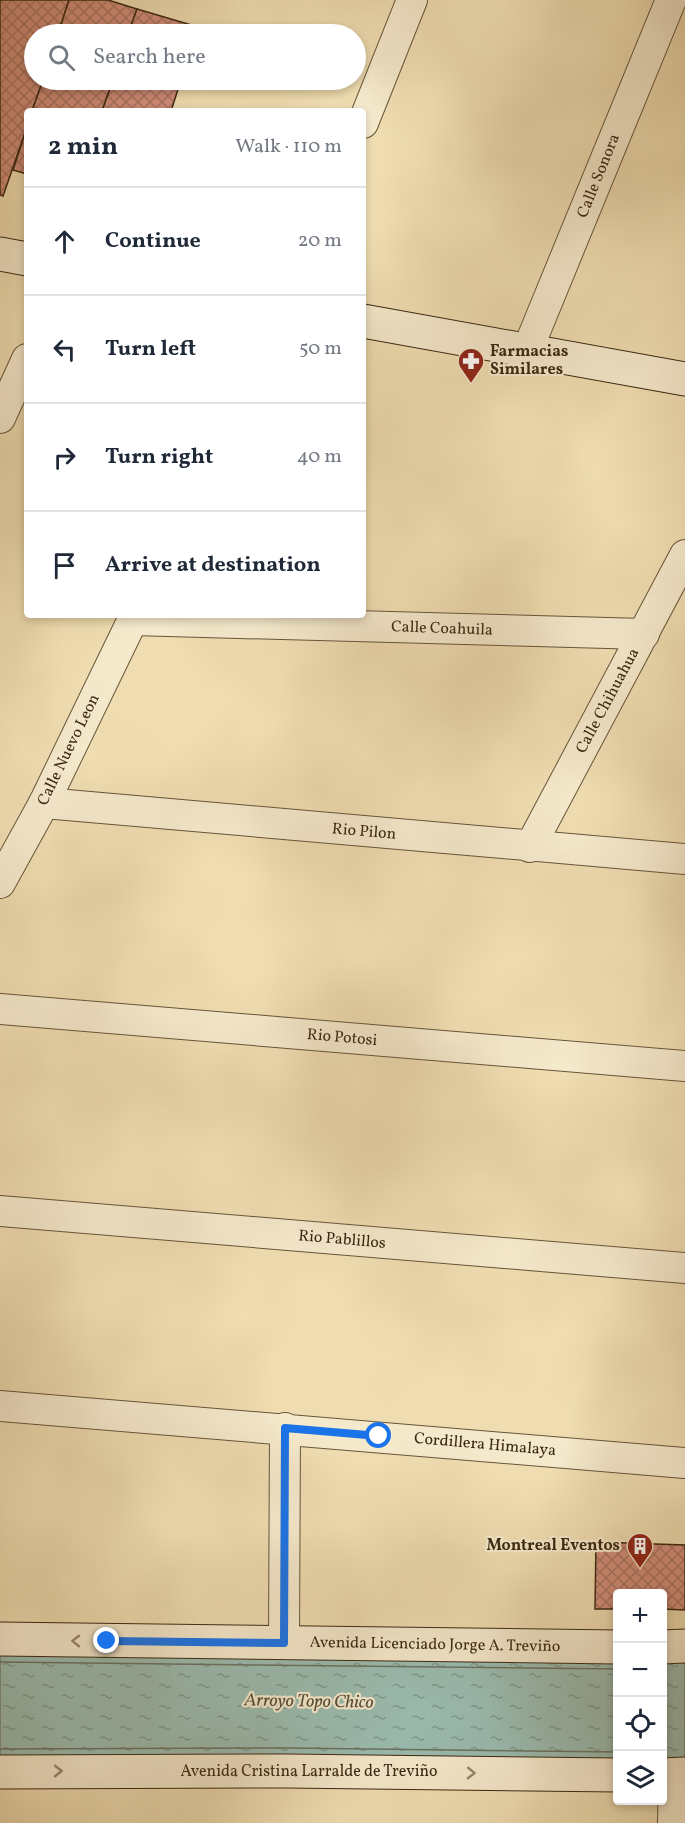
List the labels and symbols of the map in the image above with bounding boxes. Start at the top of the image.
street label: Calle Sonora [572,131,626,221]
place label: Farmacias Similares [490,341,568,381]
pharmacy icon: Farmacias Similares [456,346,486,384]
street label: Calle Coahuila [391,616,493,642]
street label: Calle Chihuahua [571,644,645,758]
street label: Calle Nuevo Leon [32,690,106,810]
street label: Rio Pilon [331,818,397,846]
street label: Rio Potosi [306,1024,378,1052]
street label: Rio Pablillos [297,1225,387,1255]
route start [365,1422,391,1448]
street label: Cordillera Himalaya [413,1428,557,1462]
building icon: Montreal Eventos [625,1531,655,1569]
place label: Montreal Eventos [486,1535,620,1557]
route end [93,1627,119,1653]
street label: Avenida Licenciado Jorge A. Treviño [309,1632,561,1658]
one-way arrow [72,1634,81,1647]
water label: Arroyo Topo Chico [243,1688,374,1716]
street label: Avenida Cristina Larralde de Treviño [180,1761,438,1783]
one-way arrow [54,1765,63,1777]
one-way arrow [467,1767,476,1779]

